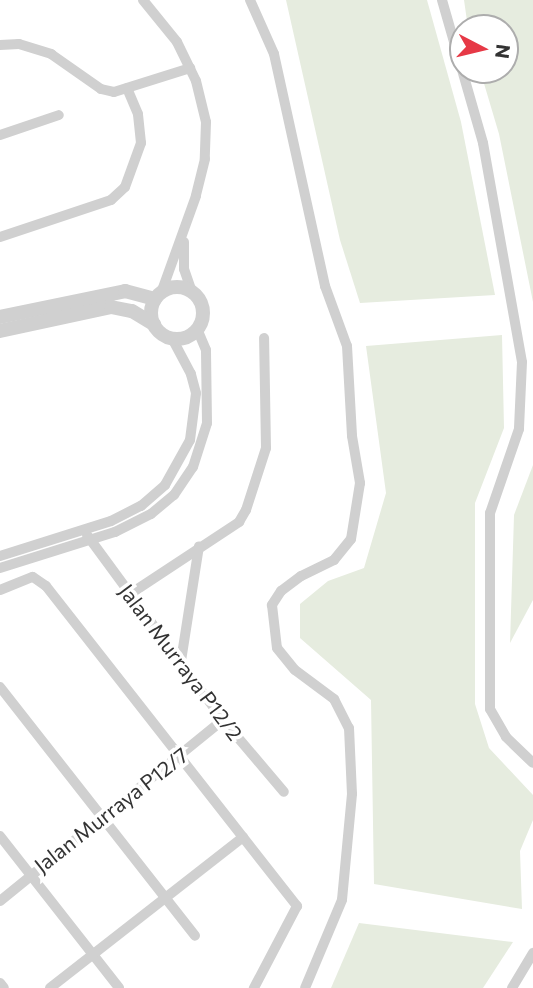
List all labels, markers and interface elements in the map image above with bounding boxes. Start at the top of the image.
north arrow [449,14,519,84]
text: N [491,43,516,60]
street label: Jalan Murraya P12/2 [114,579,248,745]
street label: Jalan Murraya P12/7 [29,742,193,878]

